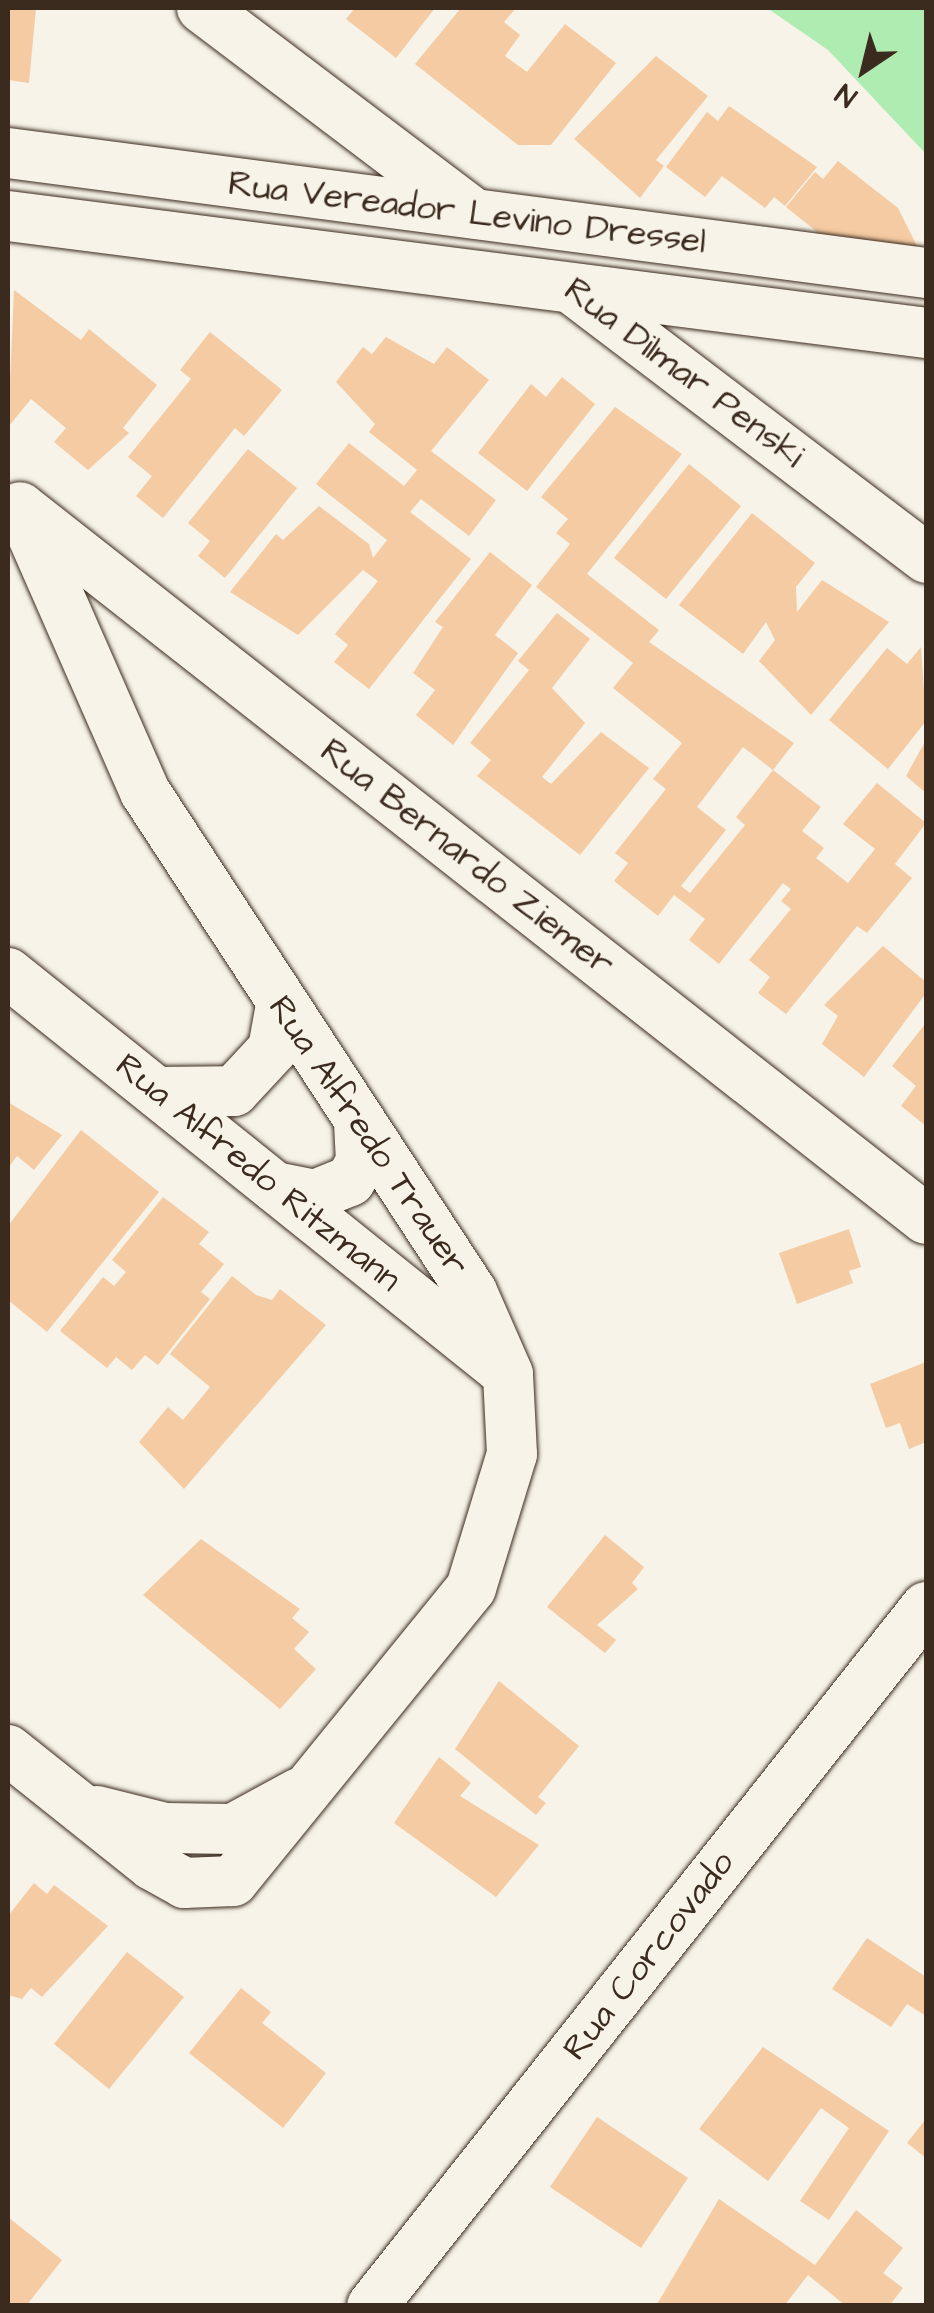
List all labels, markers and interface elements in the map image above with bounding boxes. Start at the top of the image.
north arrow [814,20,914,120]
text: N [828,74,865,116]
street label: Rua Vereador Levino Dressel [226,163,708,263]
street label: Rua Dilmar Penski [556,269,812,477]
street label: Rua Bernardo Ziemer [312,730,622,986]
street label: Rua Alfredo Trauer [259,988,477,1284]
street label: Rua Alfredo Ritzmann [107,1045,409,1301]
street label: Rua Corcovado [554,1843,744,2069]

